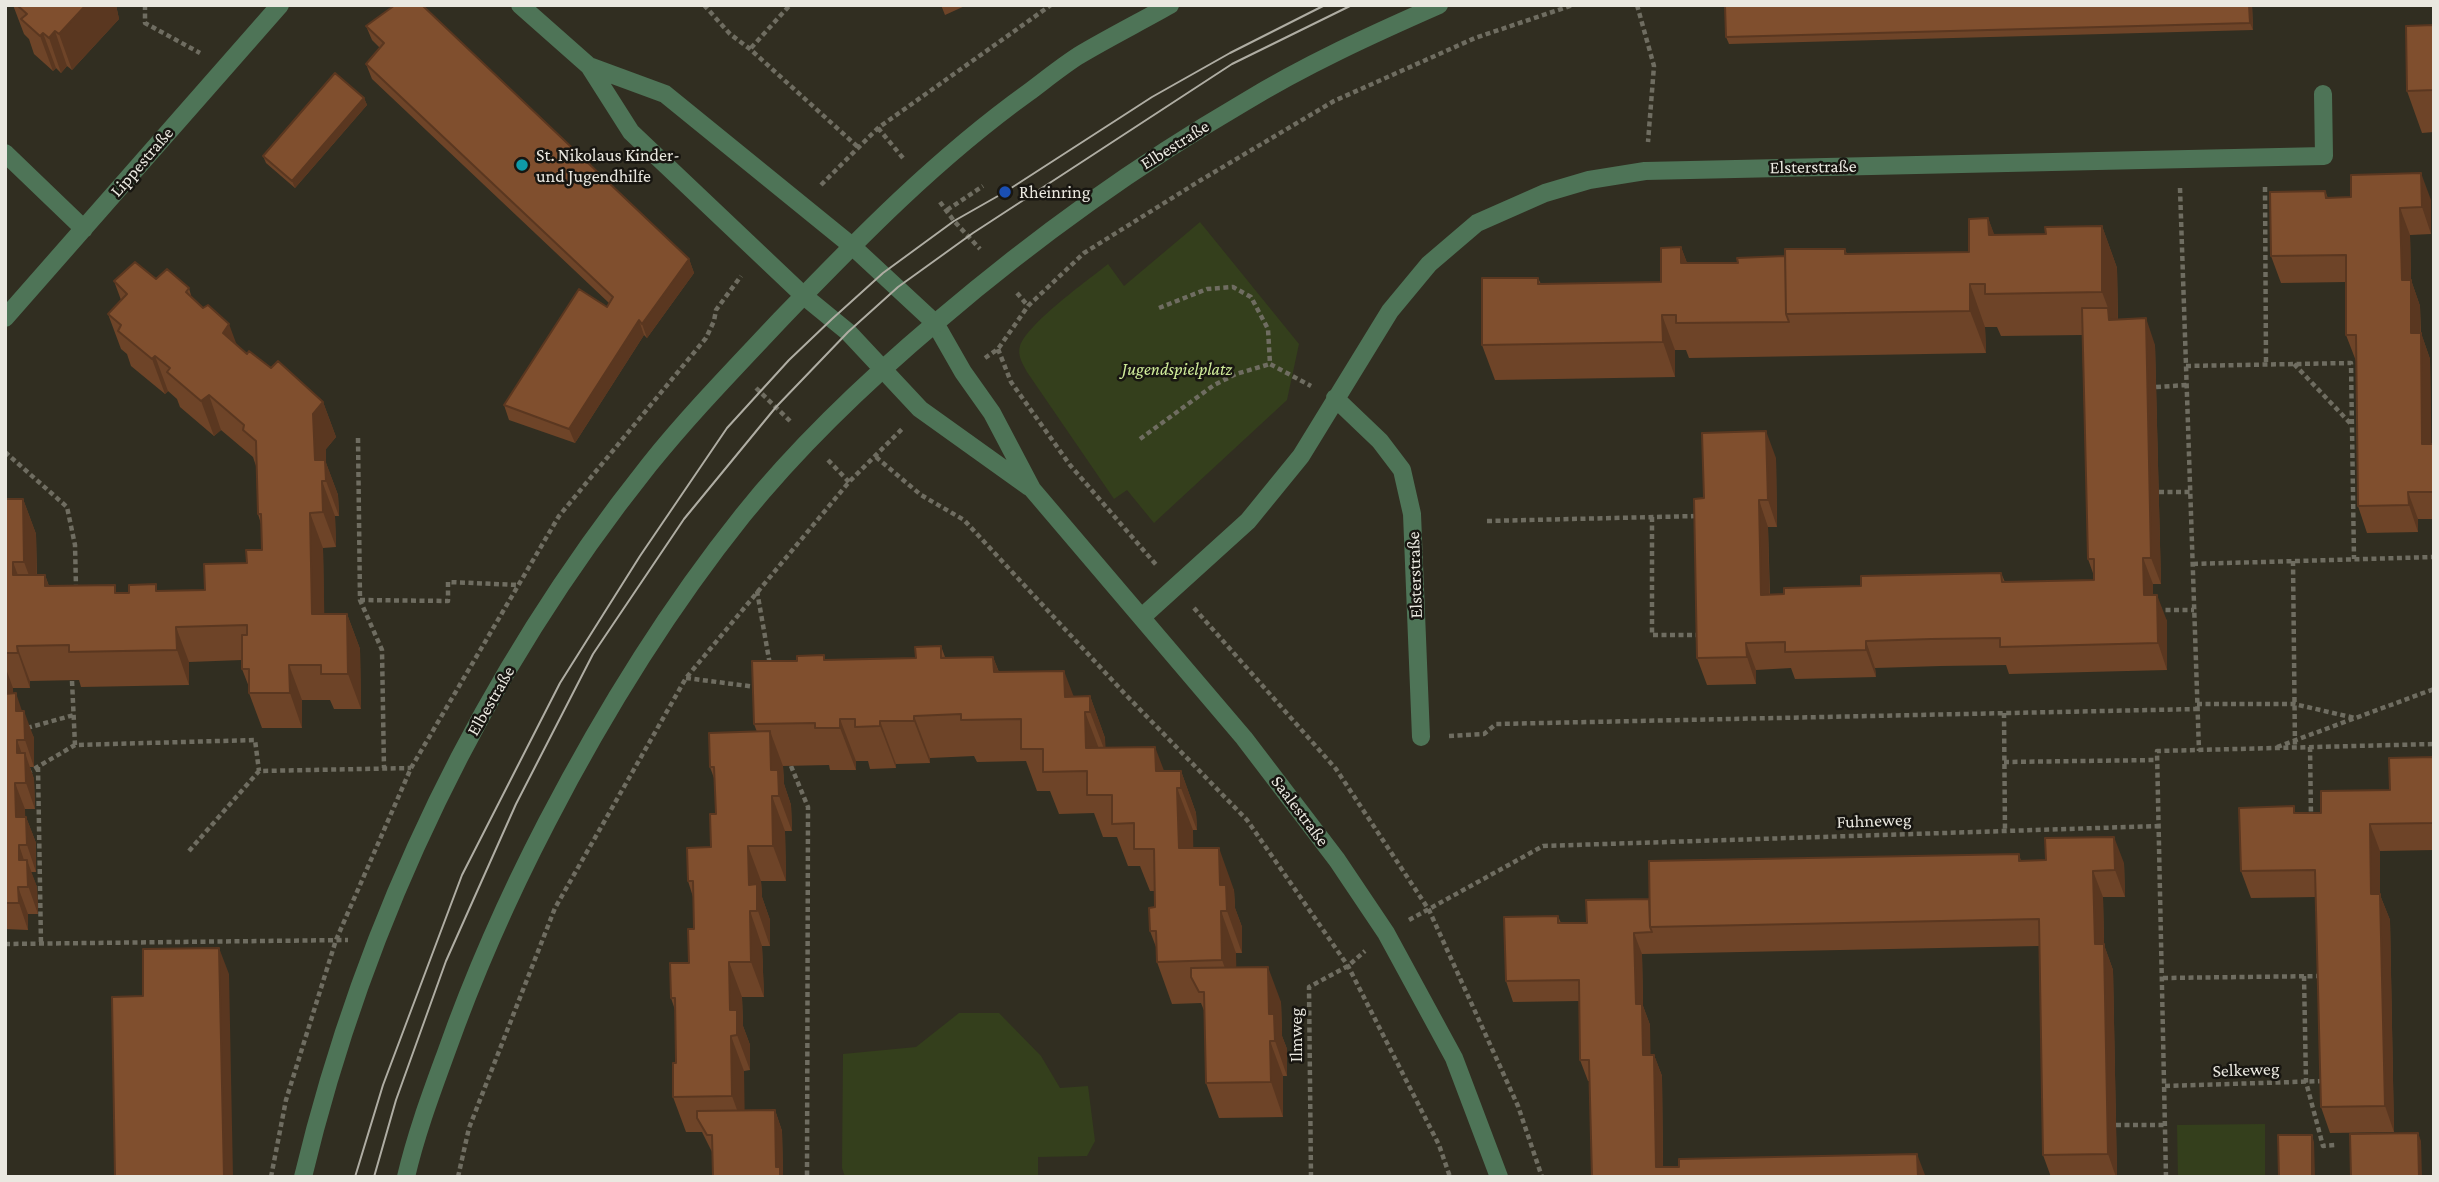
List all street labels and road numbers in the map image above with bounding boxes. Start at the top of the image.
street label: Elbestraße [1137,115,1213,175]
street label: Lippestraße [106,123,178,201]
street label: Elsterstraße [1769,155,1857,179]
street label: Elsterstraße [1403,531,1427,619]
street label: Elbestraße [462,662,520,740]
street label: Saalestraße [1266,771,1334,851]
street label: Fuhneweg [1836,809,1912,833]
street label: Ilmweg [1285,1008,1307,1062]
street label: Selkeweg [2212,1058,2280,1082]

